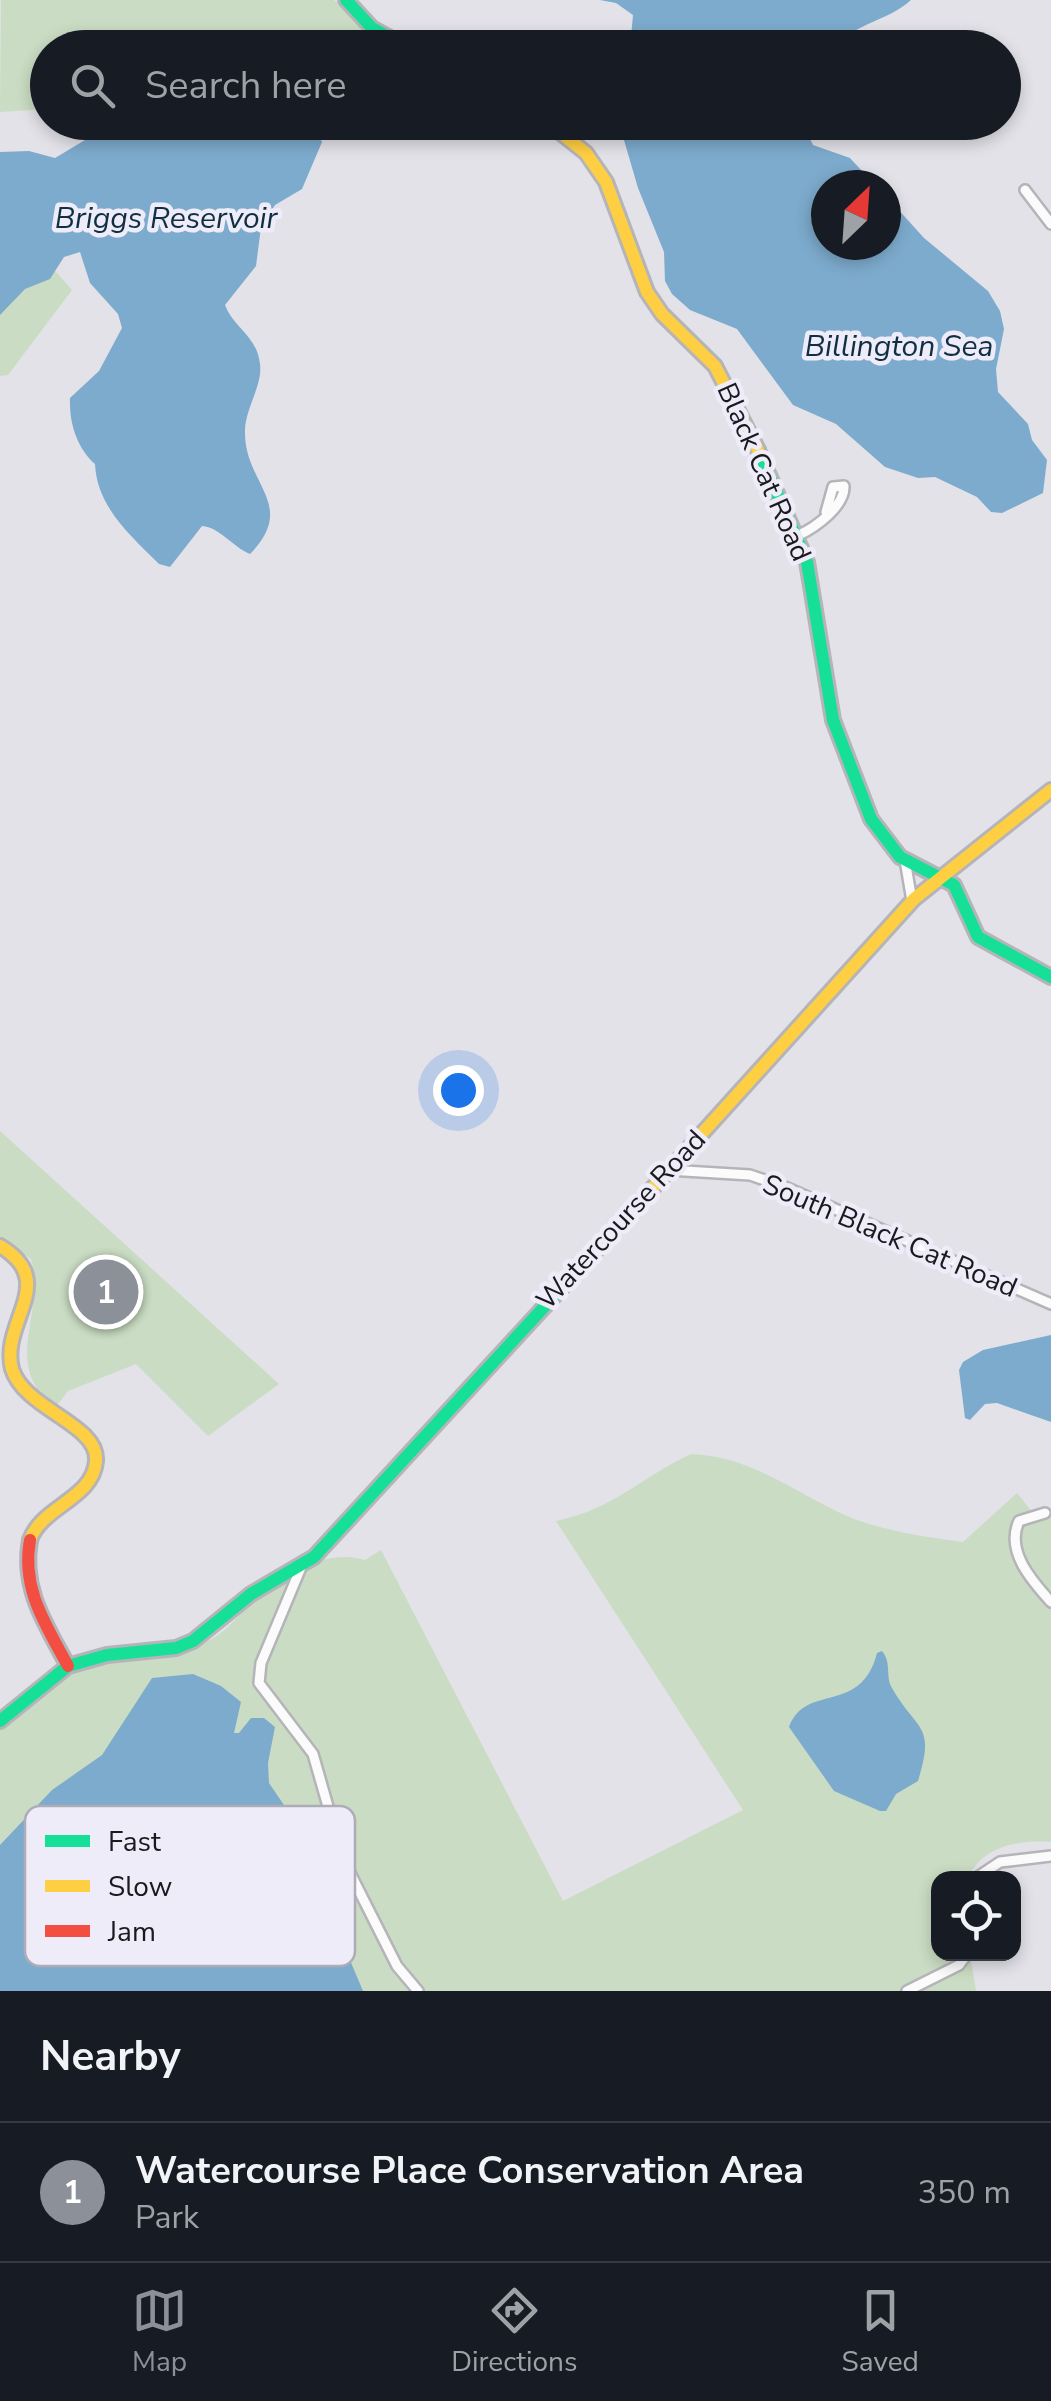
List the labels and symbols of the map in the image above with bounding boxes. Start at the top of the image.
north arrow [811,170,901,260]
water label: Briggs Reservoir [55,198,279,239]
water label: Billington Sea [805,326,993,367]
street label: Black Cat Road [708,377,820,567]
your location [433,1065,484,1116]
street label: Watercourse Road [528,1122,714,1318]
street label: South Black Cat Road [757,1165,1023,1307]
pin: 1 [74,1254,138,1330]
legend [25,1806,355,1966]
text: Fast [108,1823,161,1861]
text: Slow [108,1868,172,1906]
text: Jam [107,1913,156,1951]

